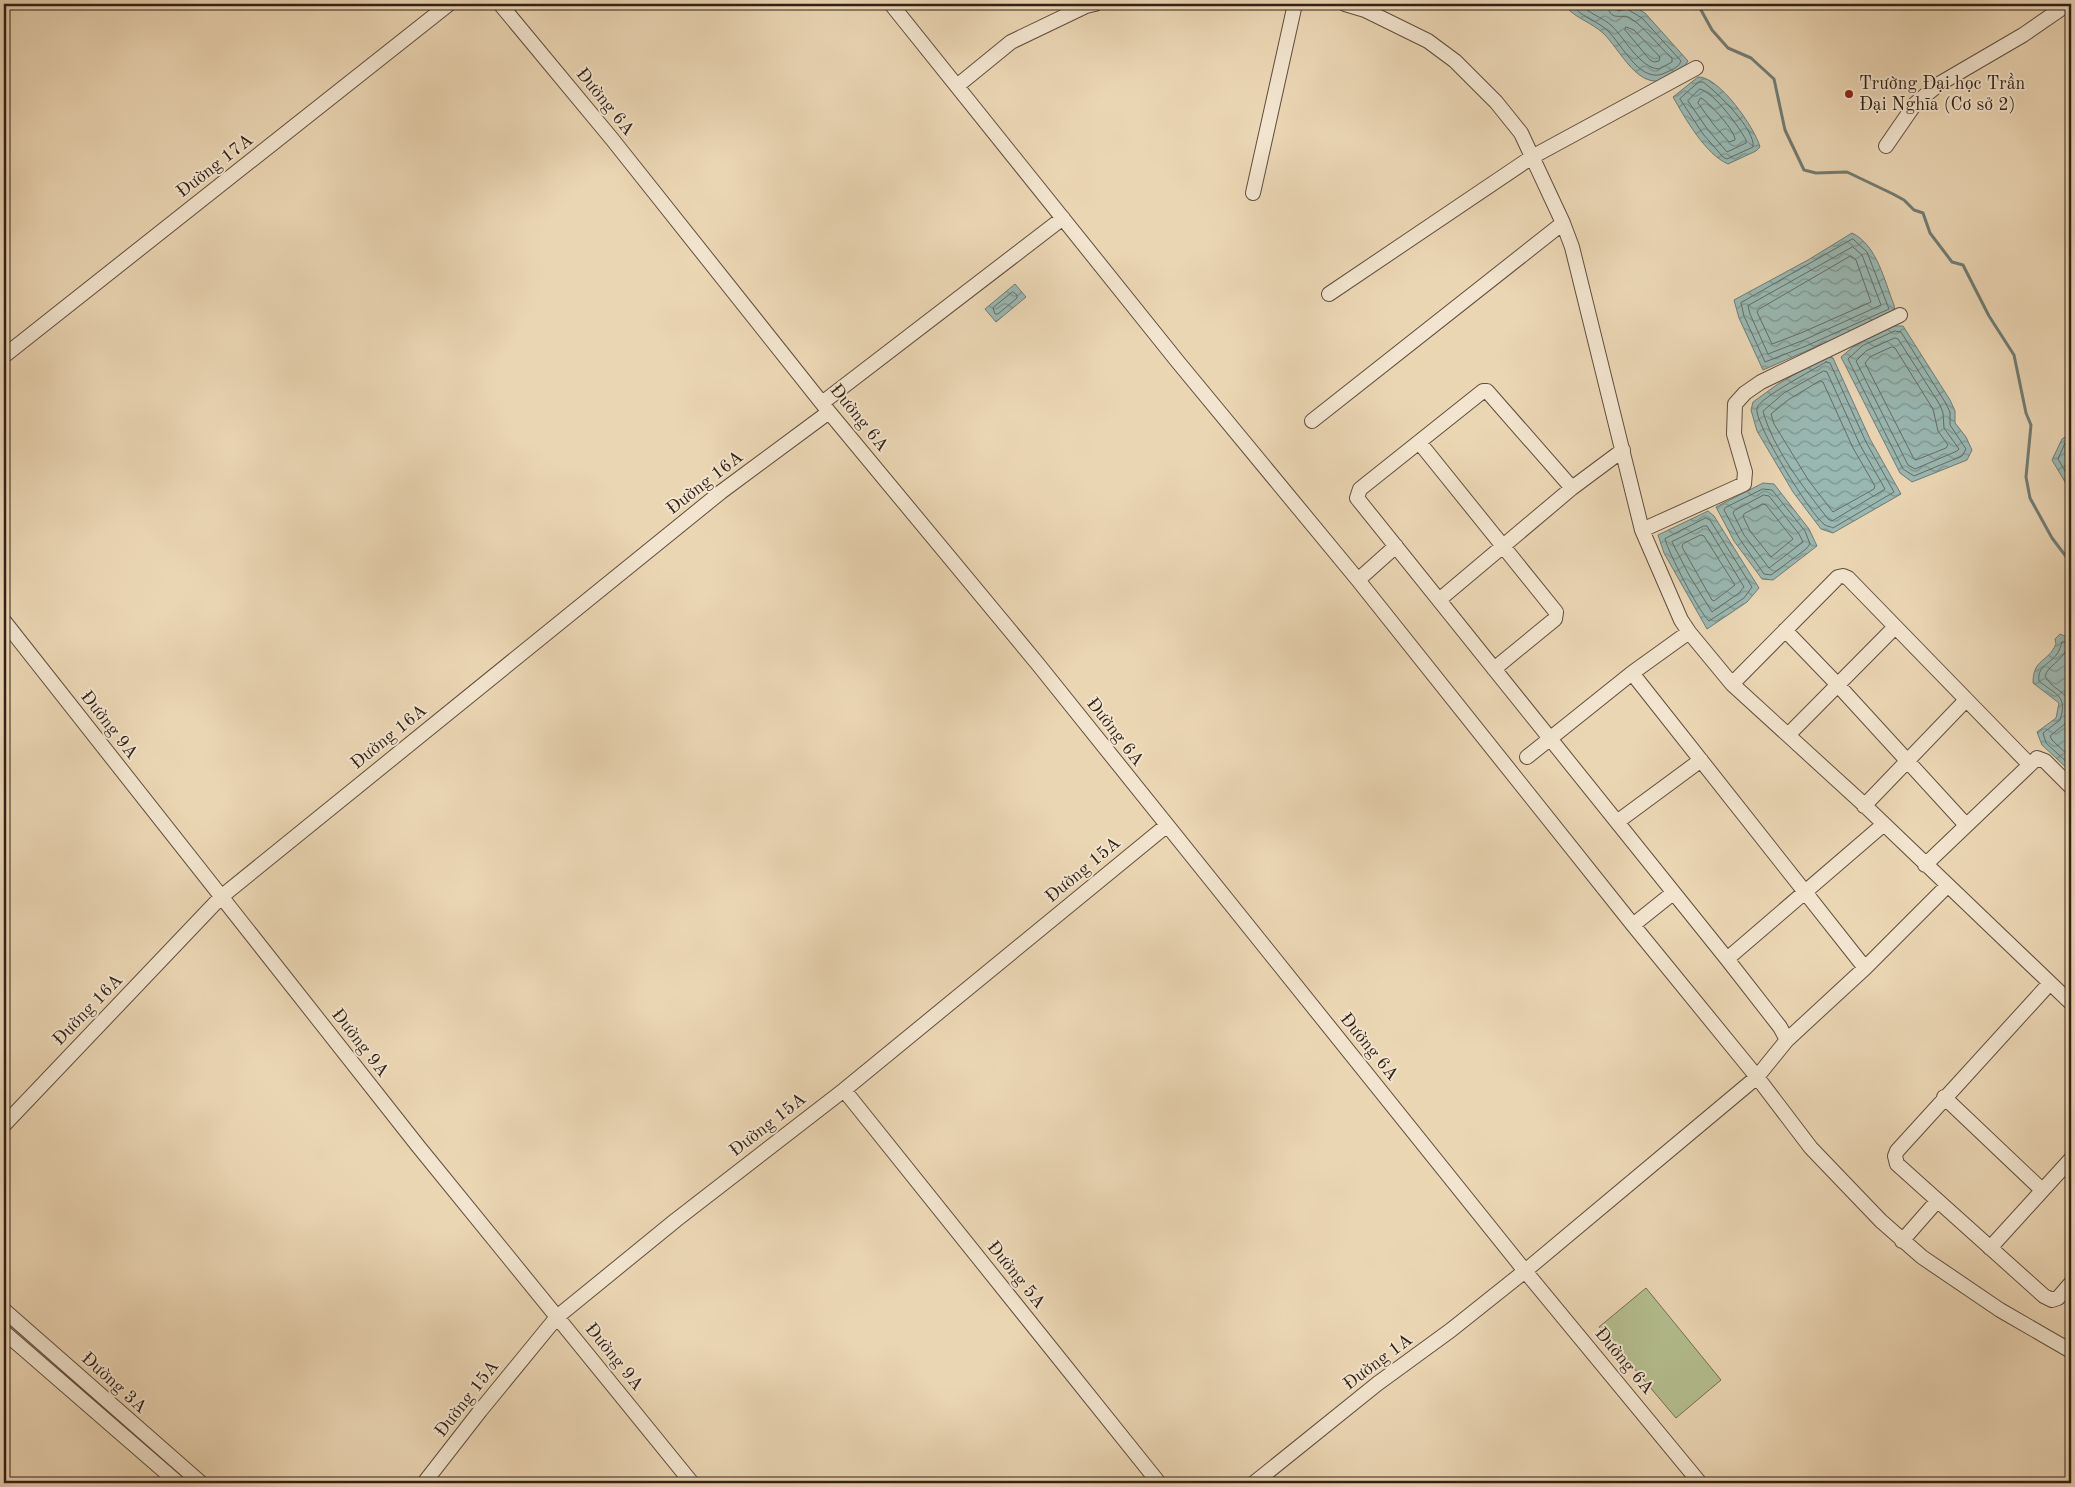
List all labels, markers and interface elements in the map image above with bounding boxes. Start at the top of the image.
street label: Đường 6A [573,65,638,139]
place label: Trường Đại học Trần Đại Nghĩa (Cơ sở 2) [1859,72,2026,114]
marker: Trường Đại học Trần Đại Nghĩa (Cơ sở 2) [1843,88,1855,100]
street label: Đường 17A [173,131,257,201]
street label: Đường 6A [827,381,892,455]
street label: Đường 16A [663,448,747,518]
street label: Đường 9A [77,688,141,763]
street label: Đường 6A [1083,695,1147,770]
street label: Đường 16A [348,701,430,773]
street label: Đường 15A [1042,834,1124,906]
street label: Đường 16A [50,971,126,1049]
street label: Đường 9A [328,1006,392,1081]
street label: Đường 6A [1337,1010,1402,1084]
street label: Đường 15A [726,1090,810,1160]
street label: Đường 5A [984,1238,1049,1312]
street label: Đường 9A [582,1320,647,1394]
street label: Đường 6A [1591,1324,1657,1398]
street label: Đường 1A [1340,1330,1416,1394]
street label: Đường 3A [78,1349,150,1417]
street label: Đường 15A [432,1357,502,1441]

